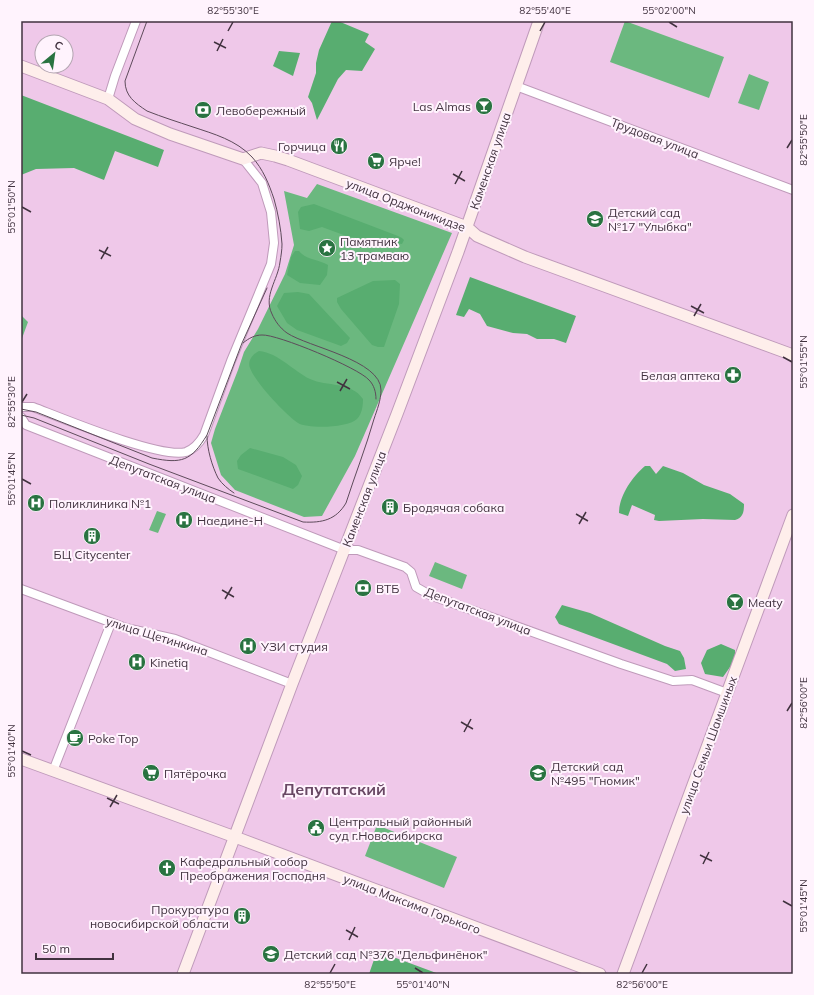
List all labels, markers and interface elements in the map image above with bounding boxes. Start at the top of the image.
text: 82°55'30"E [207,4,259,17]
text: 82°55'40"E [519,4,571,17]
text: 55°02'00"N [642,4,696,17]
north arrow [34,34,74,74]
text: С [52,37,66,53]
bar icon: Las Almas [474,96,494,116]
place label: Las Almas [413,99,471,114]
bank icon: Левобережный [193,100,213,120]
place label: Левобережный [216,103,306,118]
street label: Каменская улица [466,111,514,211]
street label: Трудовая улица [609,114,701,162]
text: 82°55'50"E [797,114,810,166]
restaurant icon: Горчица [329,136,349,156]
place label: Горчица [278,139,326,154]
supermarket icon: Ярче! [366,151,386,171]
place label: Ярче! [389,154,421,169]
street label: улица Орджоникидзе [344,175,468,235]
text: 55°01'50"N [5,180,18,234]
place label: Детский сад №17 "Улыбка" [608,205,692,234]
school or university icon: Детский сад №17 "Улыбка" [585,209,605,229]
place label: Памятник 13 трамваю [340,234,409,263]
place icon: Памятник 13 трамваю [317,238,337,258]
text: 55°01'55"N [797,335,810,389]
pharmacy icon: Белая аптека [723,365,743,385]
place label: Белая аптека [641,368,720,383]
text: 82°55'30"E [5,376,18,428]
street label: Каменская улица [339,449,389,549]
text: 55°01'45"N [5,452,18,506]
street label: Депутатская улица [108,452,218,506]
hospital icon: Поликлиника №1 [26,493,46,513]
place label: Поликлиника №1 [49,496,151,511]
building icon: Бродячая собака [380,497,400,517]
place label: Бродячая собака [403,500,504,515]
hospital icon: Наедине-Н [174,510,194,530]
place label: Наедине-Н [197,513,263,528]
building icon: БЦ Citycenter [82,526,102,546]
place label: БЦ Citycenter [54,547,131,562]
bank icon: ВТБ [353,578,373,598]
place label: ВТБ [376,581,399,596]
street label: Депутатская улица [423,584,533,638]
bar icon: Meaty [725,592,745,612]
place label: Meaty [748,595,783,610]
street label: улица Щетинкина [104,613,210,659]
hospital icon: УЗИ студия [238,636,258,656]
place label: УЗИ студия [260,639,328,654]
hospital icon: Kinetiq [127,652,147,672]
place label: Kinetiq [150,655,188,670]
street label: улица Семьи Шамшиных [676,674,740,816]
text: 82°56'00"E [797,677,810,729]
text: 55°01'40"N [5,724,18,778]
cafe icon: Poke Top [65,728,85,748]
place label: Poke Top [88,731,138,746]
place label: Детский сад №495 "Гномик" [551,759,640,788]
supermarket icon: Пятёрочка [141,763,161,783]
school or university icon: Детский сад №495 "Гномик" [528,763,548,783]
place label: Пятёрочка [164,766,227,781]
district label: Депутатский [282,779,386,799]
place label: Центральный районный суд г.Новосибирска [329,814,472,843]
public building icon: Центральный районный суд г.Новосибирска [306,818,326,838]
place label: Кафедральный собор Преображения Господня [180,854,326,883]
church icon: Кафедральный собор Преображения Господня [157,858,177,878]
street label: улица Максима Горького [341,871,483,937]
text: 55°01'45"N [797,879,810,933]
place label: Прокуратура новосибирской области [90,902,229,931]
building icon: Прокуратура новосибирской области [232,906,252,926]
scale bar [36,935,113,961]
text: 50 m [42,941,70,956]
school or university icon: Детский сад №376 "Дельфинёнок" [261,944,281,964]
place label: Детский сад №376 "Дельфинёнок" [284,947,487,962]
text: 82°55'50"E [304,978,356,991]
text: 55°01'40"N [396,978,450,991]
text: 82°56'00"E [616,978,668,991]

